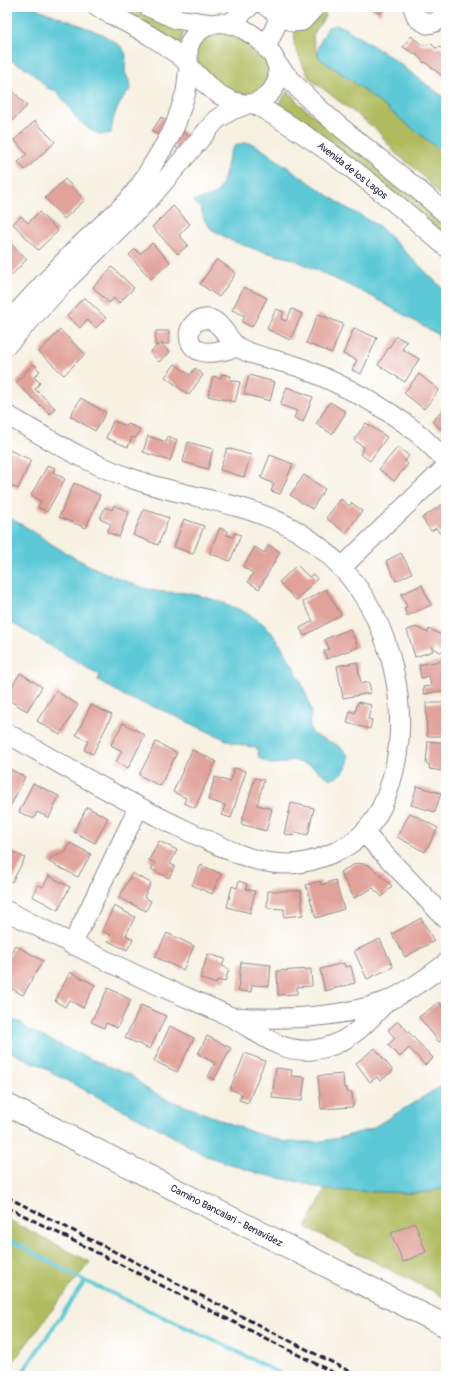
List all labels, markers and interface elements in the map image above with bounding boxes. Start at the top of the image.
street label: Avenida de los Lagos [315,140,390,202]
street label: Camino Bancalari - Benavídez [168,1182,285,1249]

